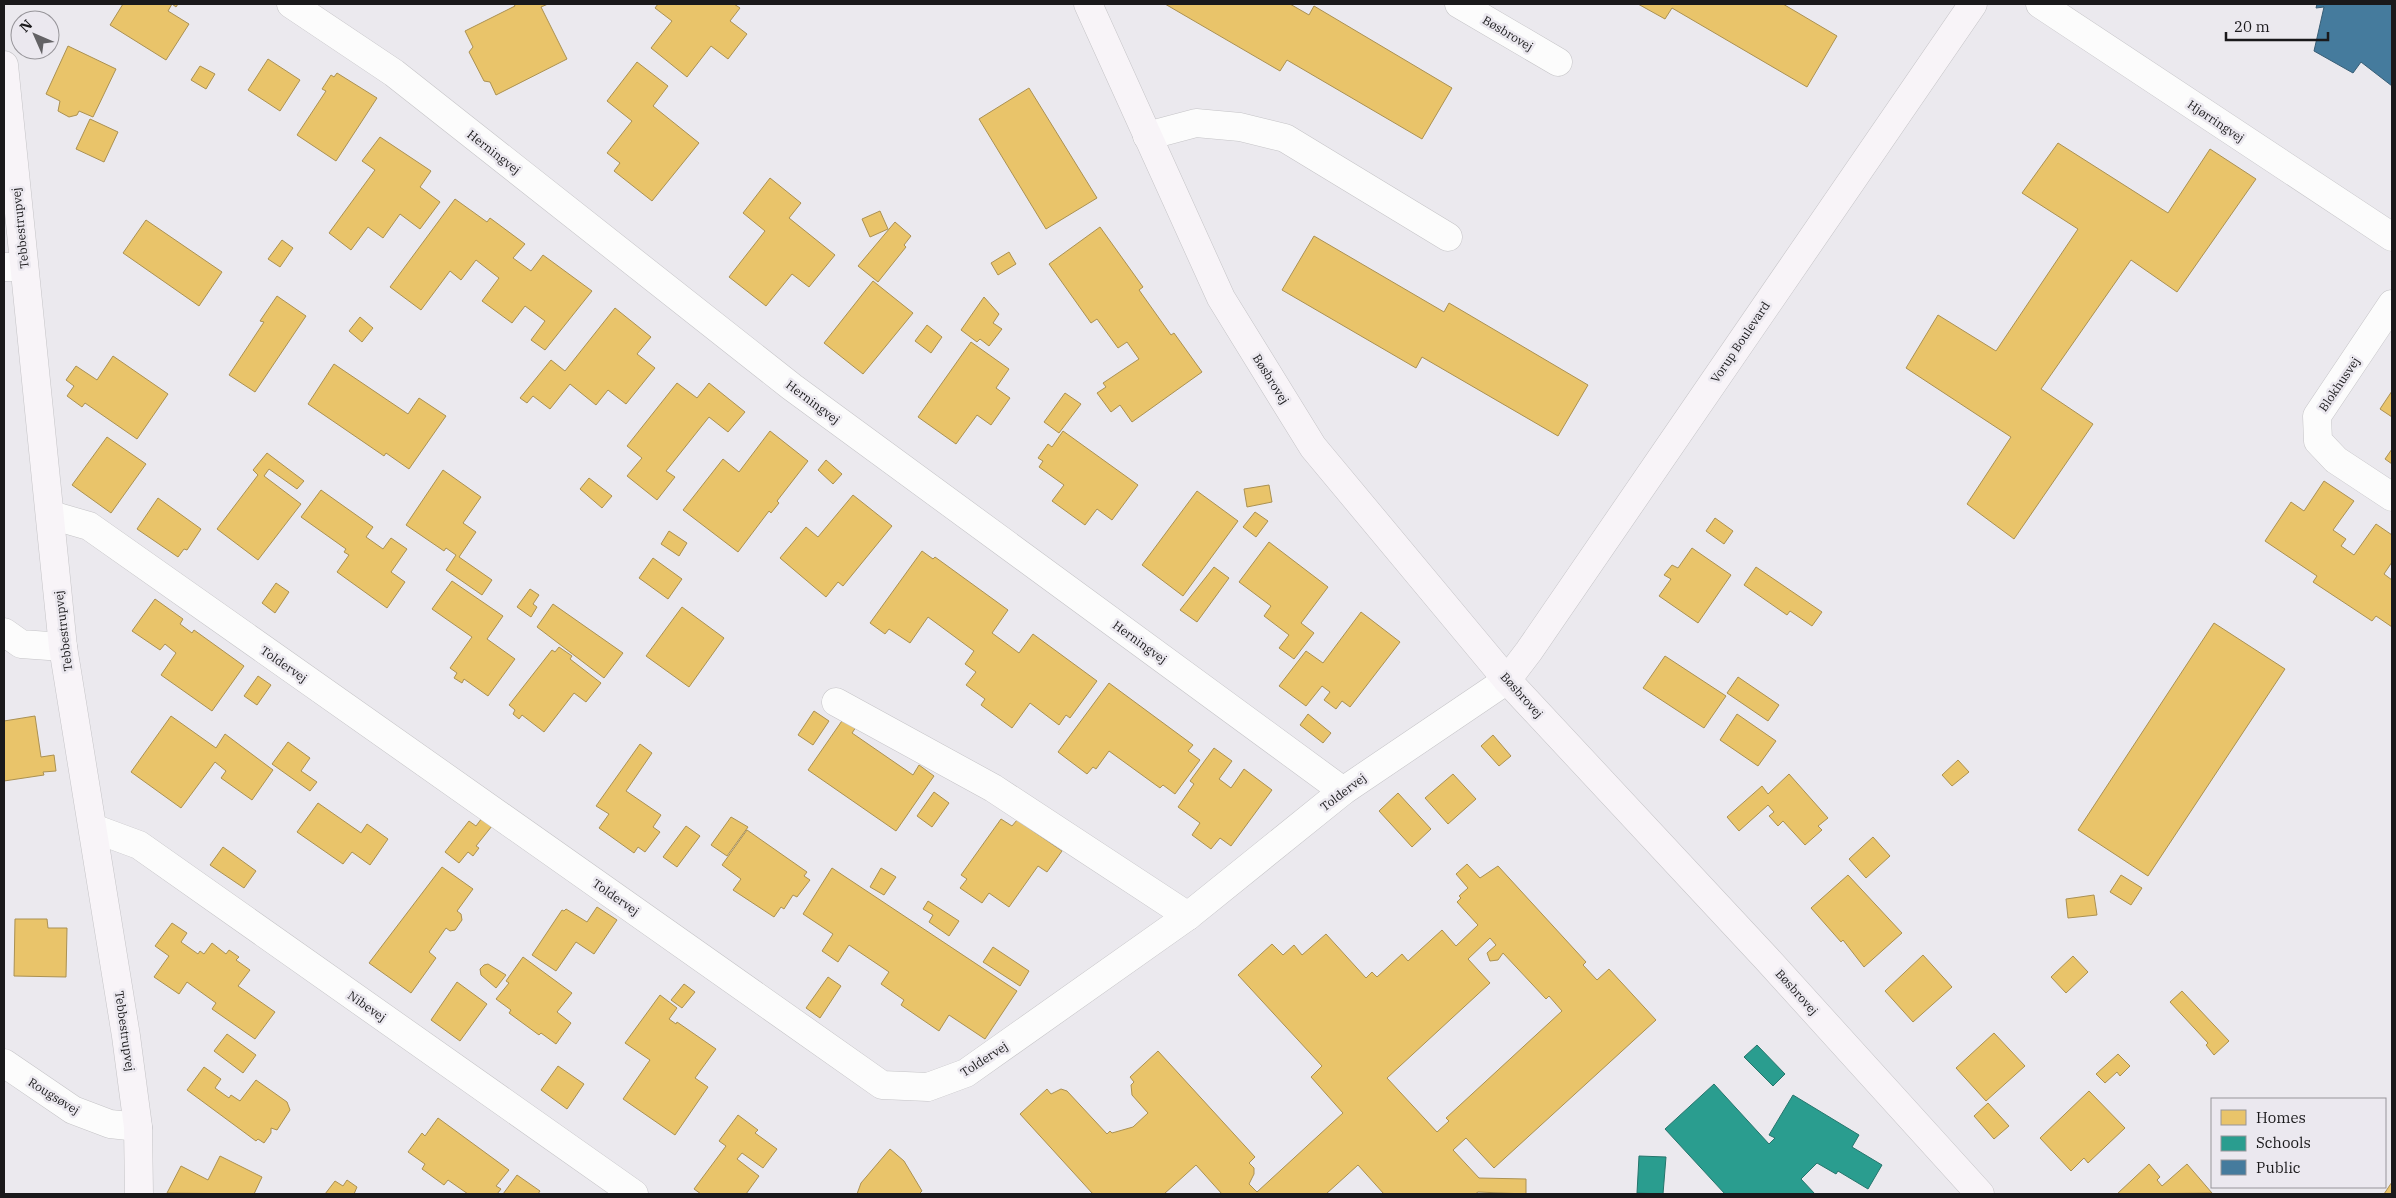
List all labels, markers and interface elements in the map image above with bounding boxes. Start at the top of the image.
north arrow [10,10,60,60]
scale bar [2226,10,2328,42]
street label: Bøsbrovej [1480,12,1536,54]
text: N [16,16,36,36]
text: 20 m [2234,17,2270,36]
street label: Hjørringvej [2185,97,2247,145]
street label: Herningvej [464,127,524,177]
street label: Tebbestrupvej [8,187,32,269]
street label: Vorup Boulevard [1707,298,1773,386]
street label: Bøsbrovej [1250,351,1292,407]
street label: Blokhusvej [2315,354,2363,414]
street label: Herningvej [783,377,843,427]
street label: Tebbestrupvej [51,590,75,672]
street label: Herningvej [1110,617,1170,667]
street label: Toldervej [258,643,310,685]
street label: Bøsbrovej [1498,669,1546,721]
street label: Toldervej [1317,770,1369,814]
street label: Toldervej [590,876,642,918]
street label: Bøsbrovej [1773,966,1821,1018]
street label: Nibevej [345,987,389,1025]
street label: Tebbestrupvej [112,990,138,1072]
street label: Toldervej [958,1038,1010,1080]
street label: Rougsøvej [26,1074,82,1118]
legend [2211,1098,2386,1188]
text: Homes [2256,1108,2306,1127]
text: Schools [2256,1133,2311,1152]
text: Public [2256,1158,2301,1177]

